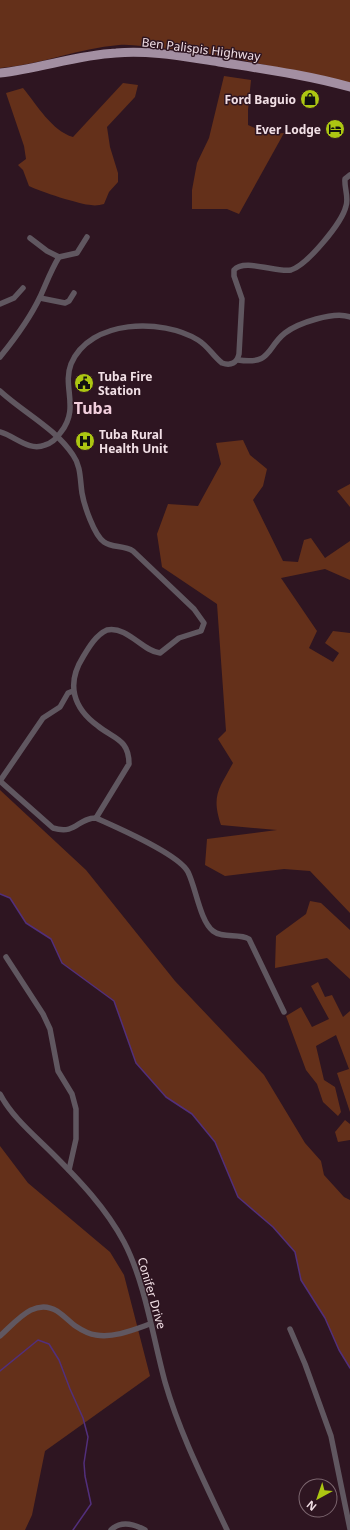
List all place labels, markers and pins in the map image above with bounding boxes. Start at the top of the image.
shop icon: Ford Baguio [299,88,321,110]
place label: Ford Baguio [224,91,296,108]
hotel icon: Ever Lodge [324,118,346,140]
place label: Ever Lodge [255,121,321,138]
place label: Tuba Fire Station [98,368,152,399]
public building icon: Tuba Fire Station [73,372,95,394]
place label: Tuba Rural Health Unit [99,426,168,457]
hospital icon: Tuba Rural Health Unit [74,430,96,452]

